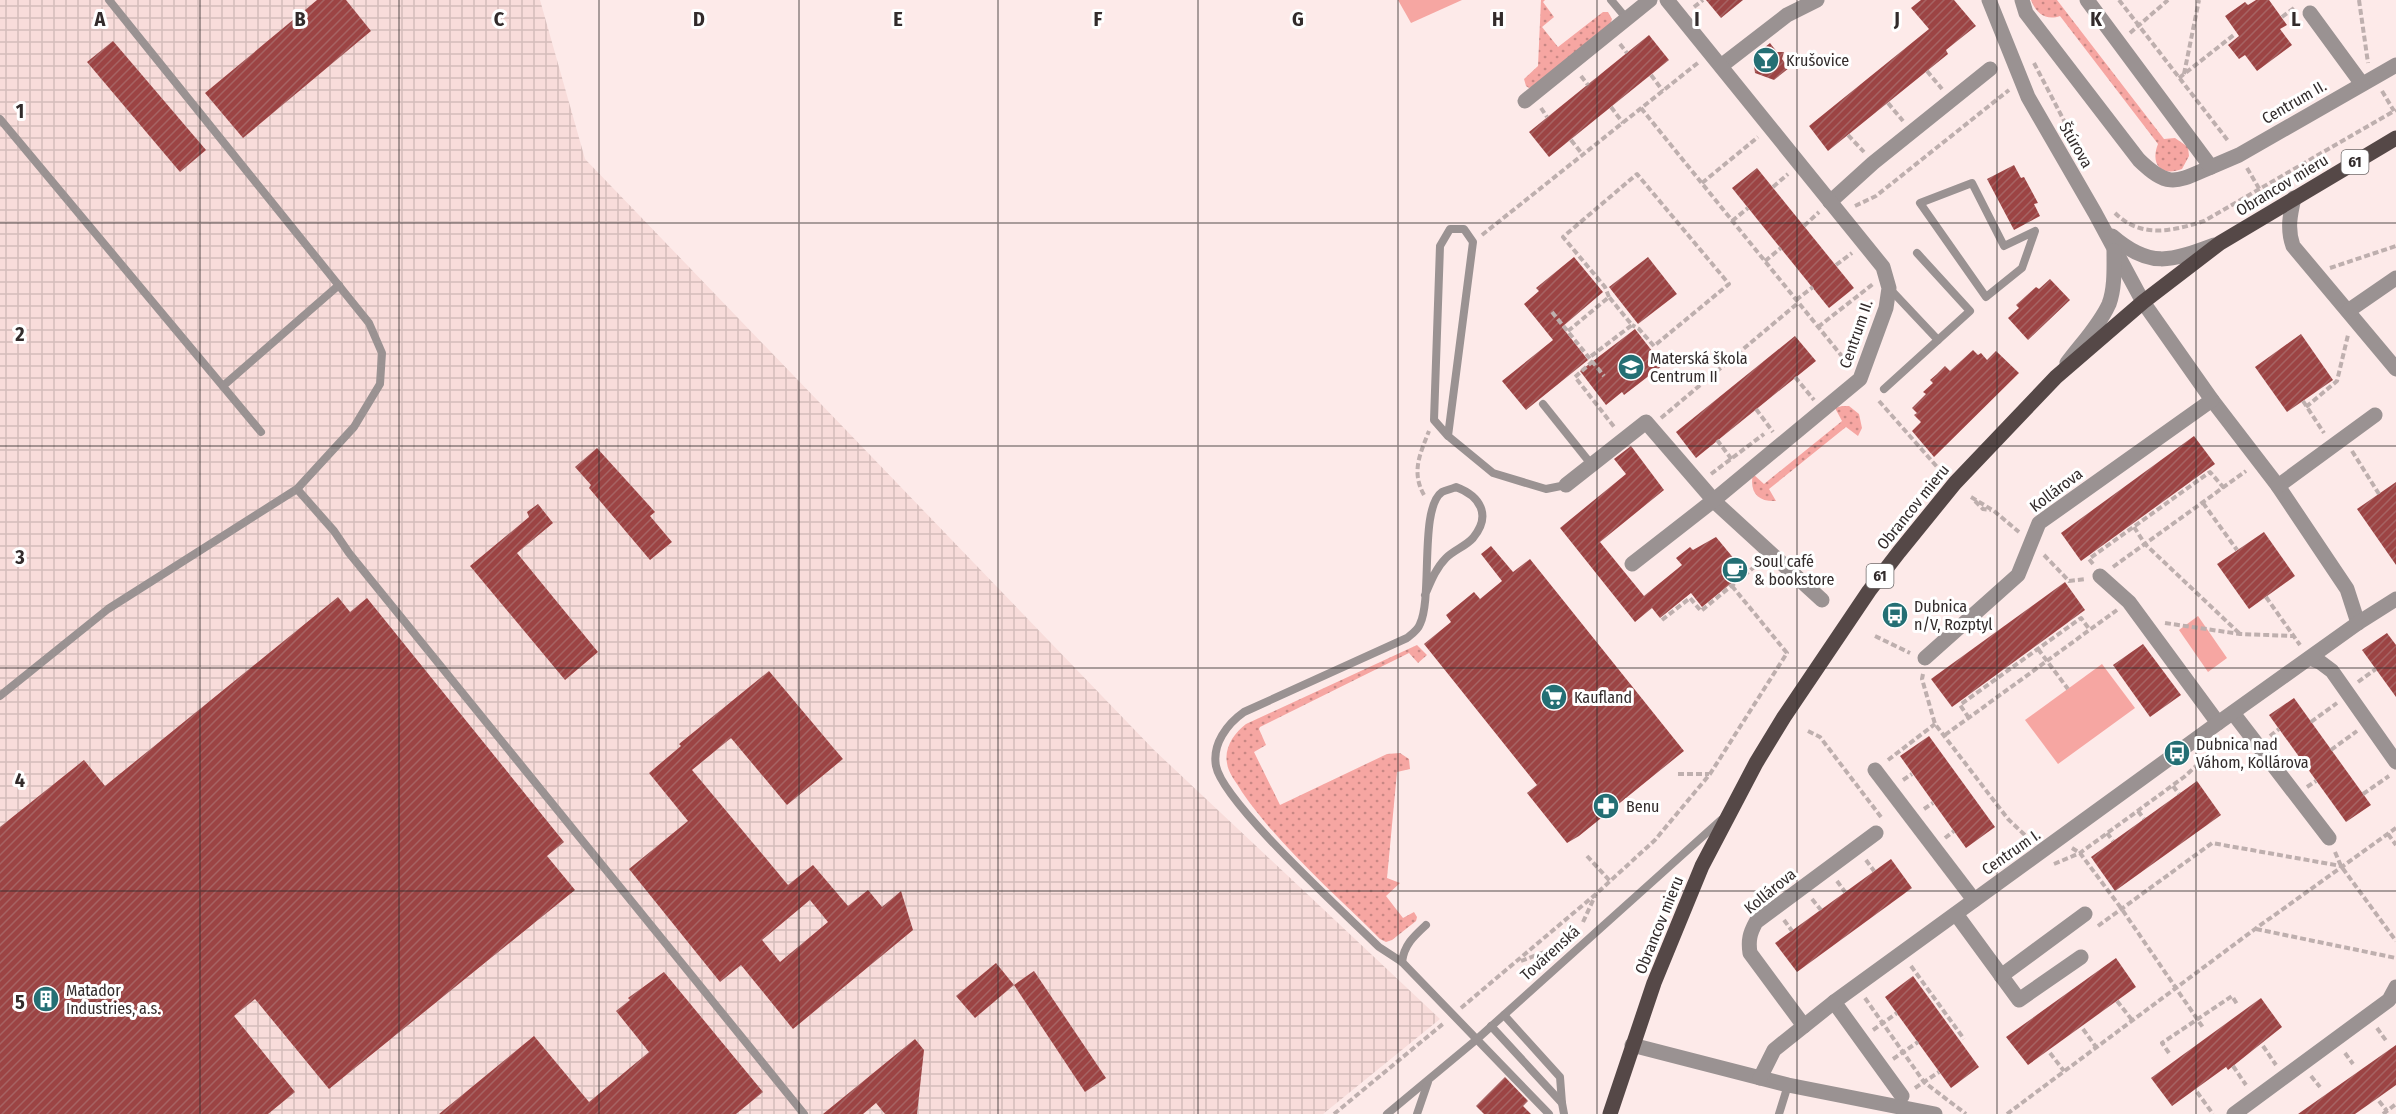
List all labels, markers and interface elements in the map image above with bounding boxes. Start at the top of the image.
text: A [94,7,107,31]
text: B [294,7,306,31]
text: C [494,7,505,31]
text: D [693,7,705,31]
text: E [893,7,903,31]
text: F [1094,7,1103,31]
text: G [1292,7,1304,31]
text: H [1492,7,1504,31]
text: I [1694,7,1700,31]
text: J [1893,7,1900,31]
text: K [2090,7,2102,31]
text: L [2291,7,2301,31]
bar icon: Krušovice [1751,45,1781,75]
place label: Krušovice [1786,51,1849,70]
street label: Centrum II. [2258,76,2330,128]
text: 1 [16,99,24,123]
street label: Štúrova [2055,118,2098,171]
street label: Obrancov mieru [2233,150,2331,220]
road number: 61 [2342,150,2368,174]
street label: Centrum II. [1835,297,1877,371]
text: 2 [14,322,25,346]
place label: Materská škola Centrum II [1650,349,1748,386]
school or university icon: Materská škola Centrum II [1616,352,1646,382]
street label: Obrancov mieru [1873,461,1953,553]
street label: Kollárova [2026,464,2086,516]
text: 3 [14,545,25,569]
place label: Soul café & bookstore [1754,552,1834,589]
cafe icon: Soul café & bookstore [1720,555,1750,585]
road number: 61 [1866,564,1894,588]
place label: Dubnica n/V, Rozptyl [1914,597,1993,634]
bus stop icon: Dubnica n/V, Rozptyl [1880,600,1910,630]
supermarket icon: Kaufland [1539,682,1569,712]
place label: Kaufland [1574,688,1632,707]
place label: Dubnica nad Váhom, Kollárova [2196,735,2309,772]
bus stop icon: Dubnica nad Váhom, Kollárova [2162,738,2192,768]
text: 4 [15,768,25,792]
pharmacy icon: Benu [1591,791,1621,821]
place label: Benu [1626,797,1659,816]
street label: Centrum I. [1978,825,2044,879]
street label: Kollárova [1740,864,1800,918]
street label: Obrancov mieru [1631,873,1687,977]
street label: Továrenská [1517,921,1584,984]
place label: Matador Industries, a.s. [66,981,161,1018]
building icon: Matador Industries, a.s. [31,984,61,1014]
text: 5 [15,990,25,1014]

